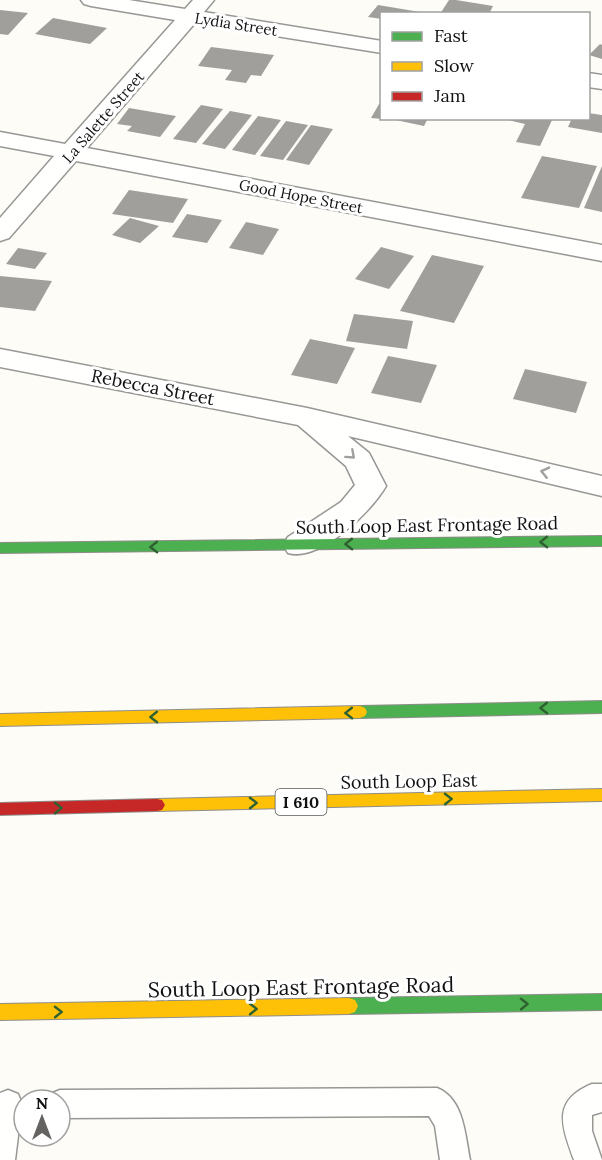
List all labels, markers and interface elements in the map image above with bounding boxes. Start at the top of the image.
street label: Lydia Street [193,8,279,40]
legend [380,12,590,120]
text: Fast [434,24,468,47]
text: Slow [434,54,474,77]
street label: La Salette Street [58,67,148,167]
text: Jam [433,84,466,107]
street label: Good Hope Street [238,175,365,217]
street label: Rebecca Street [89,364,217,410]
one-way arrow [344,448,355,459]
one-way arrow [540,467,550,480]
street label: South Loop East Frontage Road [296,511,559,539]
one-way arrow [539,536,548,548]
one-way arrow [344,538,353,550]
one-way arrow [149,541,158,553]
one-way arrow [539,702,548,714]
one-way arrow [344,706,353,719]
one-way arrow [149,711,158,723]
street label: South Loop East [340,768,478,794]
road number: I 610 [276,789,326,815]
one-way arrow [444,792,453,805]
one-way arrow [249,797,258,810]
one-way arrow [54,802,63,814]
street label: South Loop East Frontage Road [148,971,454,1003]
one-way arrow [519,997,528,1010]
one-way arrow [249,1003,258,1015]
one-way arrow [54,1005,63,1018]
north arrow [12,1088,72,1148]
text: N [36,1093,48,1113]

